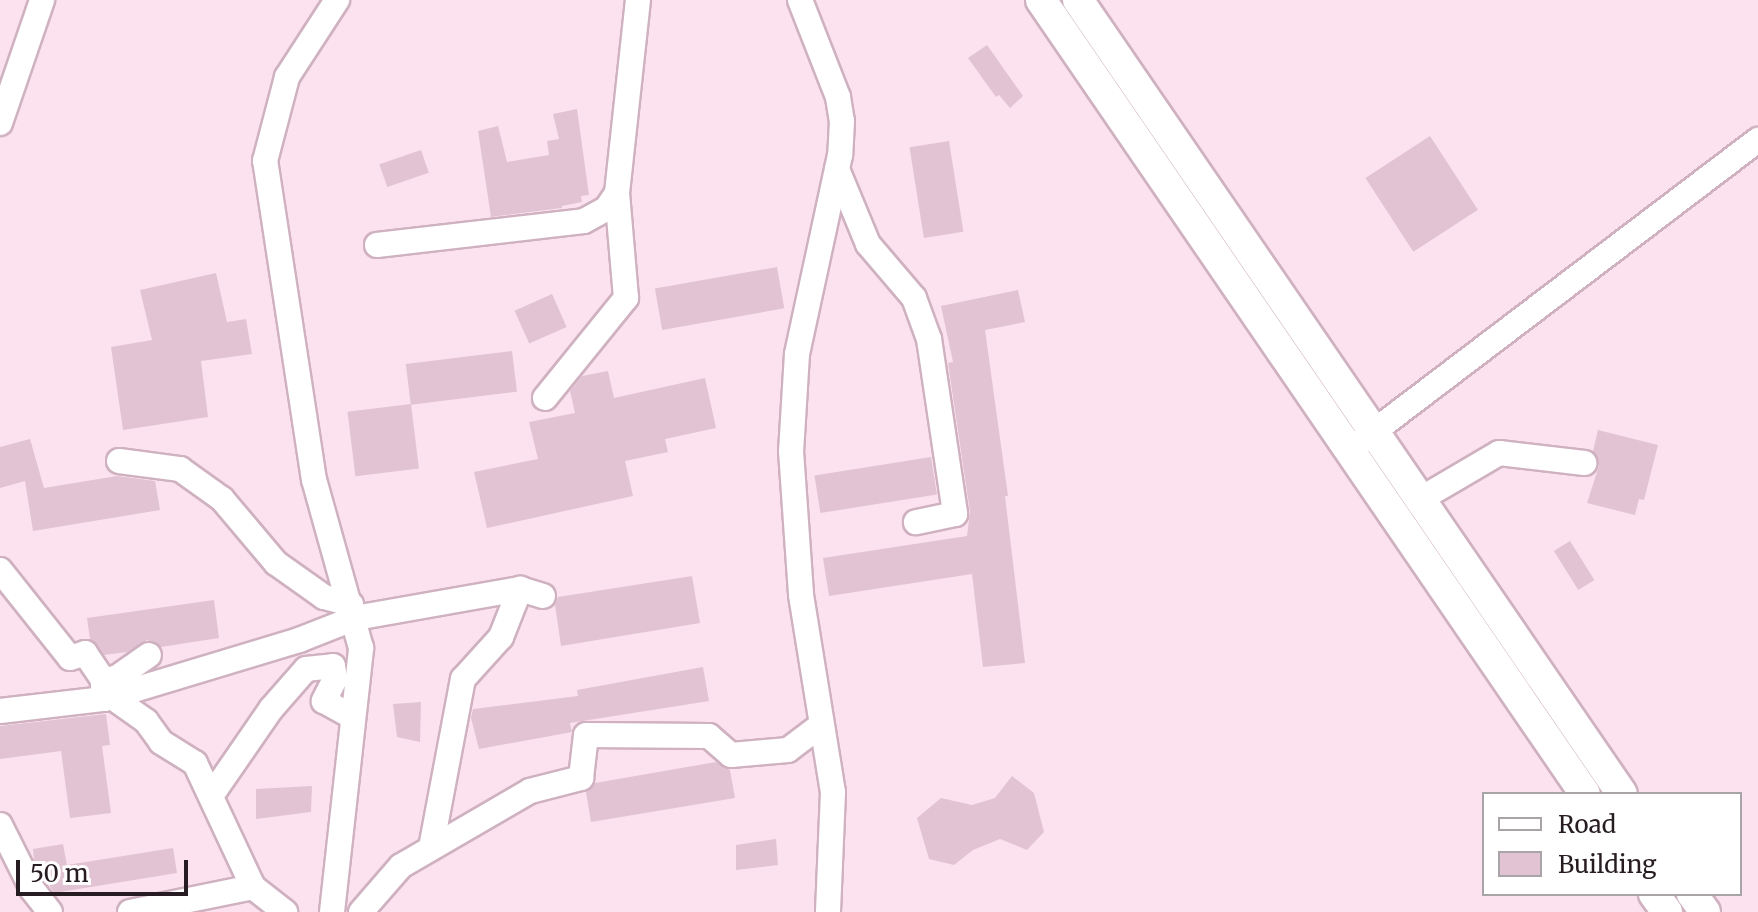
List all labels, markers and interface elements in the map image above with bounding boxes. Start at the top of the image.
legend [1482,792,1742,896]
text: Road [1558,809,1616,840]
scale bar [20,844,192,894]
text: Building [1558,849,1657,880]
text: 50 m [30,858,89,889]

